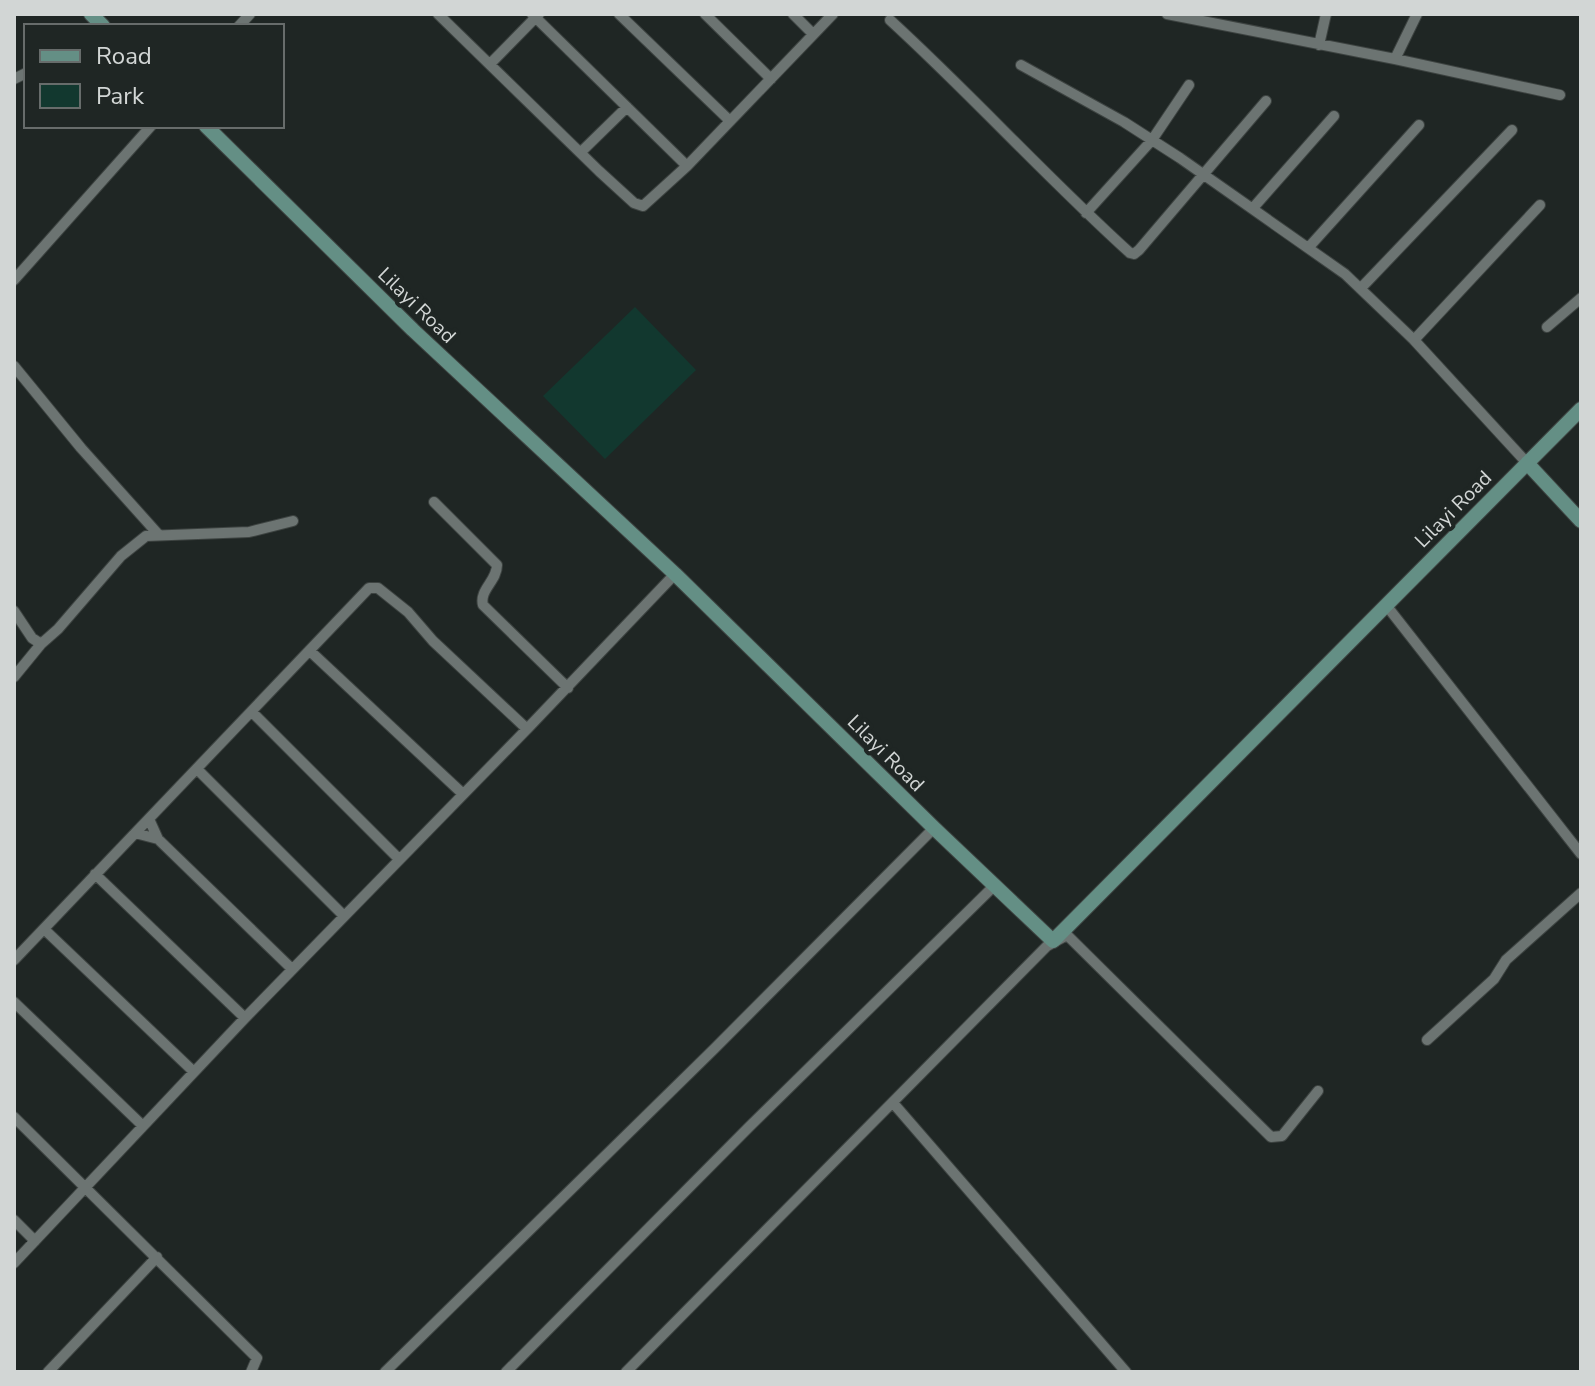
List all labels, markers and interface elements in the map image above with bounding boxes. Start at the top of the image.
legend [24,24,284,128]
text: Road [96,40,152,72]
text: Park [96,80,145,112]
street label: Lilayi Road [372,261,461,349]
street label: Lilayi Road [1409,465,1498,554]
street label: Lilayi Road [841,709,930,798]

